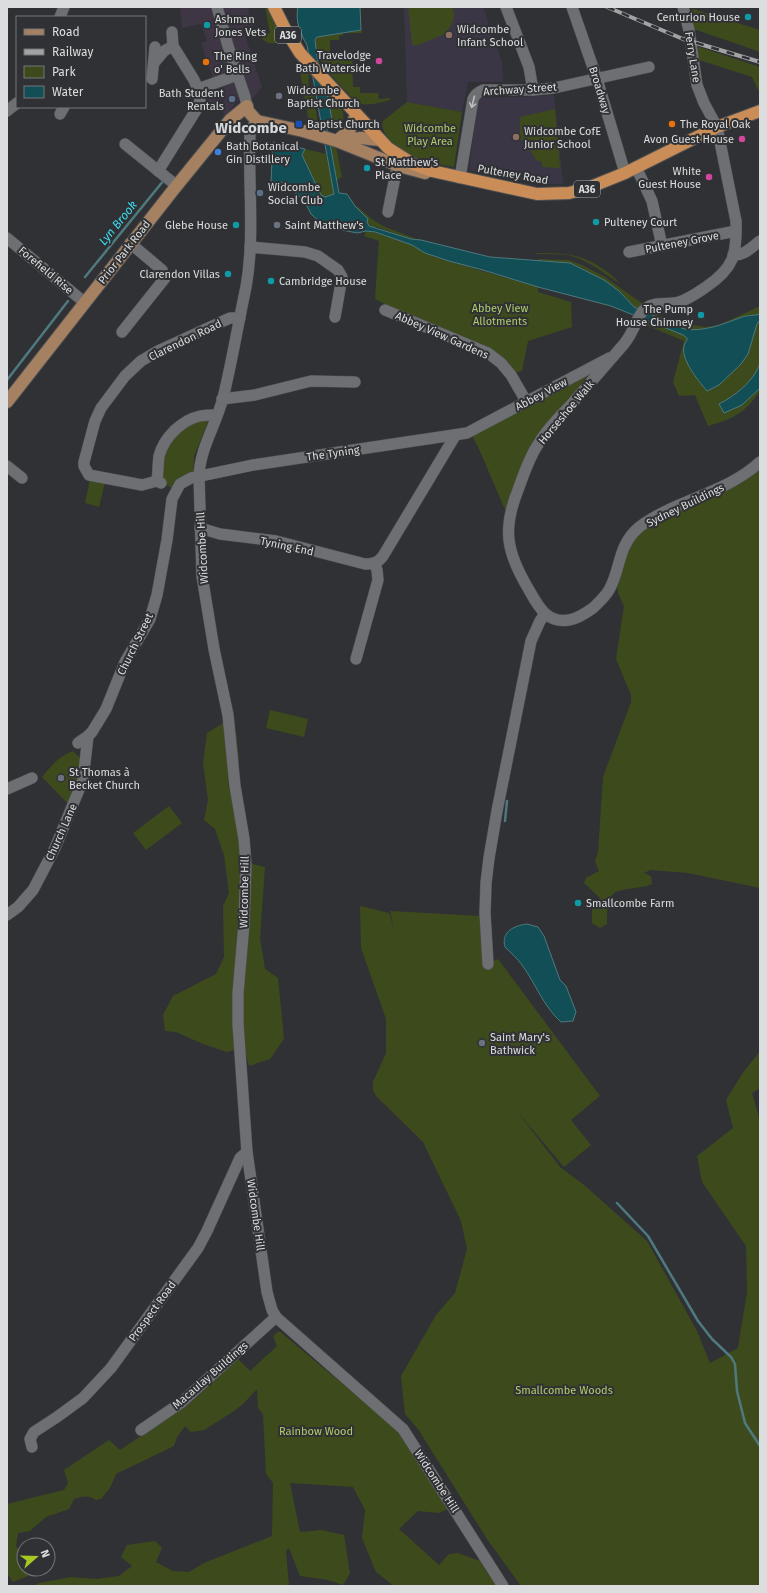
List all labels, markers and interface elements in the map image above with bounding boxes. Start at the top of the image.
place label: Centurion House [657,11,740,24]
marker: Centurion House [743,12,753,22]
place label: Ashman Jones Vets [215,13,266,39]
legend [16,16,146,108]
marker: Ashman Jones Vets [202,20,212,30]
place label: Widcombe Infant School [457,23,523,49]
text: Road [52,25,80,39]
road number: A36 [275,27,301,43]
marker: Widcombe Infant School [444,30,454,40]
street label: Ferry Lane [682,31,703,84]
text: Railway [52,45,93,59]
place label: Travelodge Bath Waterside [296,49,371,75]
place label: The Ring o' Bells [214,50,257,76]
marker: Travelodge Bath Waterside [374,56,384,66]
marker: The Ring o' Bells [201,57,211,67]
text: Park [52,65,76,79]
street label: Broadway [586,65,613,116]
street label: Archway Street [483,80,557,99]
place label: Widcombe Baptist Church [287,84,360,110]
text: Water [52,85,84,99]
place label: Bath Student Rentals [159,87,224,113]
marker: Widcombe Baptist Church [274,91,284,101]
marker: Bath Student Rentals [227,94,237,104]
one-way arrow [468,96,476,109]
place label: Baptist Church [307,118,380,131]
place label: The Royal Oak [680,118,751,131]
district label: Widcombe [215,119,287,137]
marker: Baptist Church [294,119,304,129]
marker: The Royal Oak [667,119,677,129]
park label: Widcombe Play Area [404,122,456,148]
place label: Widcombe CofE Junior School [524,125,601,151]
marker: Widcombe CofE Junior School [511,132,521,142]
place label: Avon Guest House [644,133,734,146]
marker: Avon Guest House [737,134,747,144]
place label: Bath Botanical Gin Distillery [226,140,299,166]
marker: Bath Botanical Gin Distillery [213,147,223,157]
place label: St Matthew's Place [375,156,438,182]
street label: Pulteney Road [477,162,549,187]
marker: St Matthew's Place [362,163,372,173]
place label: White Guest House [638,165,701,191]
marker: White Guest House [704,172,714,182]
place label: Widcombe Social Club [268,181,323,207]
road number: A36 [574,181,600,197]
marker: Widcombe Social Club [255,188,265,198]
water label: Lyn Brook [96,198,140,248]
place label: Pulteney Court [604,216,677,229]
marker: Pulteney Court [591,217,601,227]
street label: Prior Park Road [96,218,153,287]
place label: Glebe House [165,219,228,232]
place label: Saint Matthew's [285,219,364,232]
marker: Glebe House [231,220,241,230]
marker: Saint Matthew's [272,220,282,230]
street label: Pulteney Grove [644,229,720,256]
street label: Forefield Rise [16,244,76,297]
place label: Clarendon Villas [139,268,220,281]
marker: Clarendon Villas [223,269,233,279]
place label: Cambridge House [279,275,367,288]
marker: Cambridge House [266,276,276,286]
park label: Abbey View Allotments [472,302,528,328]
place label: The Pump House Chimney [616,303,694,329]
street label: Abbey View Gardens [393,309,490,362]
marker: The Pump House Chimney [696,310,706,320]
street label: Clarendon Road [147,317,224,364]
street label: Abbey View [513,375,569,414]
street label: Horseshoe Walk [536,377,597,447]
street label: The Tyning [306,443,361,464]
street label: Sydney Buildings [644,481,726,530]
street label: Widcombe Hill [194,512,211,584]
street label: Tyning End [259,535,315,558]
street label: Church Street [115,611,156,677]
place label: St Thomas à Becket Church [69,766,140,792]
marker: St Thomas à Becket Church [56,773,66,783]
street label: Church Lane [43,802,80,863]
street label: Widcombe Hill [237,856,252,928]
place label: Smallcombe Farm [586,897,674,910]
marker: Smallcombe Farm [573,898,583,908]
place label: Saint Mary's Bathwick [490,1031,550,1057]
marker: Saint Mary's Bathwick [477,1038,487,1048]
street label: Widcombe Hill [244,1178,267,1252]
street label: Prospect Road [126,1278,179,1344]
street label: Macaulay Buildings [170,1339,251,1412]
park label: Smallcombe Woods [515,1384,613,1397]
park label: Rainbow Wood [279,1425,353,1438]
street label: Widcombe Hill [411,1447,462,1515]
north arrow [16,1537,56,1577]
text: N [38,1548,52,1559]

